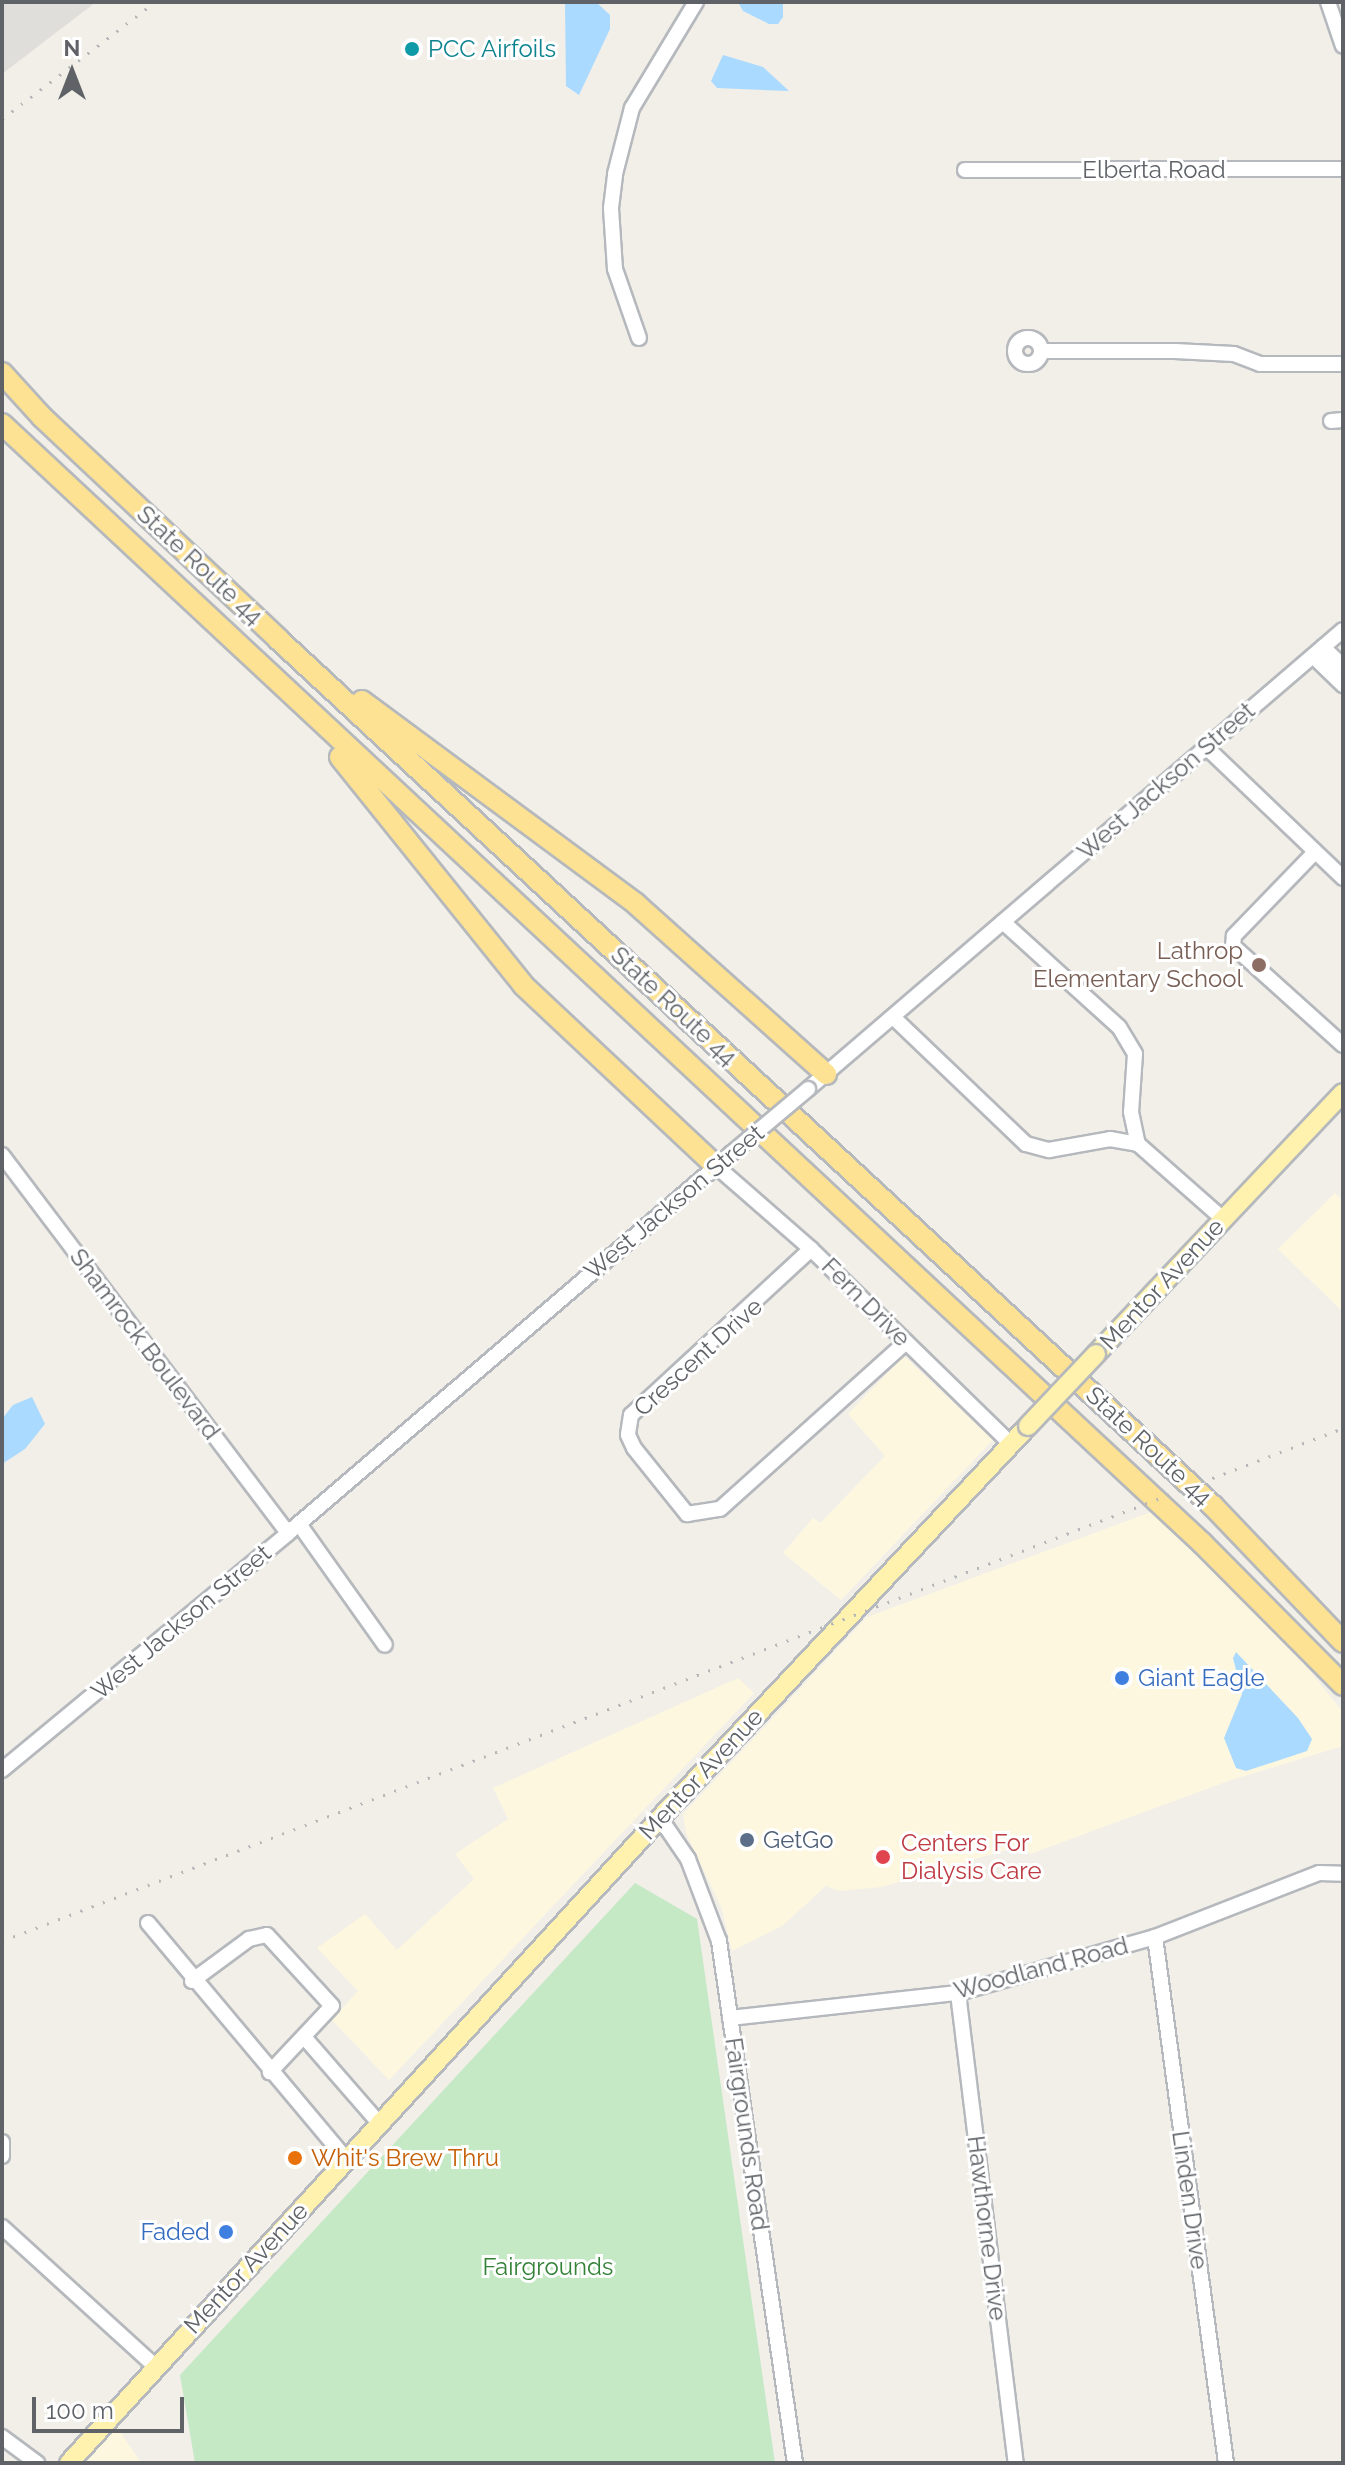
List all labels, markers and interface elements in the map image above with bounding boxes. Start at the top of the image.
north arrow [32,32,112,112]
text: N [64,35,80,61]
place label: PCC Airfoils [428,35,557,63]
marker: PCC Airfoils [403,40,421,58]
street label: Elberta Road [1082,156,1226,184]
street label: State Route 44 [131,499,269,631]
street label: West Jackson Street [1071,696,1261,866]
place label: Lathrop Elementary School [1032,937,1243,993]
street label: State Route 44 [605,940,743,1072]
marker: Lathrop Elementary School [1250,956,1268,974]
street label: West Jackson Street [578,1118,770,1286]
street label: Mentor Avenue [1094,1212,1230,1356]
street label: Shamrock Boulevard [64,1243,226,1445]
street label: Fern Drive [816,1252,916,1352]
street label: Crescent Drive [628,1292,768,1422]
street label: State Route 44 [1080,1380,1218,1512]
street label: West Jackson Street [85,1538,277,1706]
place label: Giant Eagle [1138,1664,1265,1692]
marker: Giant Eagle [1113,1669,1131,1687]
street label: Mentor Avenue [633,1702,769,1846]
place label: GetGo [763,1826,834,1854]
place label: Centers For Dialysis Care [901,1829,1041,1885]
marker: GetGo [738,1831,756,1849]
marker: Centers For Dialysis Care [872,1846,894,1868]
street label: Woodland Road [951,1931,1131,2005]
street label: Fairgrounds Road [719,2036,775,2232]
street label: Linden Drive [1166,2129,1214,2271]
street label: Hawthorne Drive [961,2134,1013,2322]
place label: Whit's Brew Thru [311,2144,500,2172]
marker: Whit's Brew Thru [286,2149,304,2167]
street label: Mentor Avenue [178,2196,314,2340]
place label: Faded [140,2218,210,2246]
marker: Faded [217,2223,235,2241]
park label: Fairgrounds [483,2253,613,2281]
scale bar [36,2381,188,2431]
text: 100 m [46,2396,114,2425]

